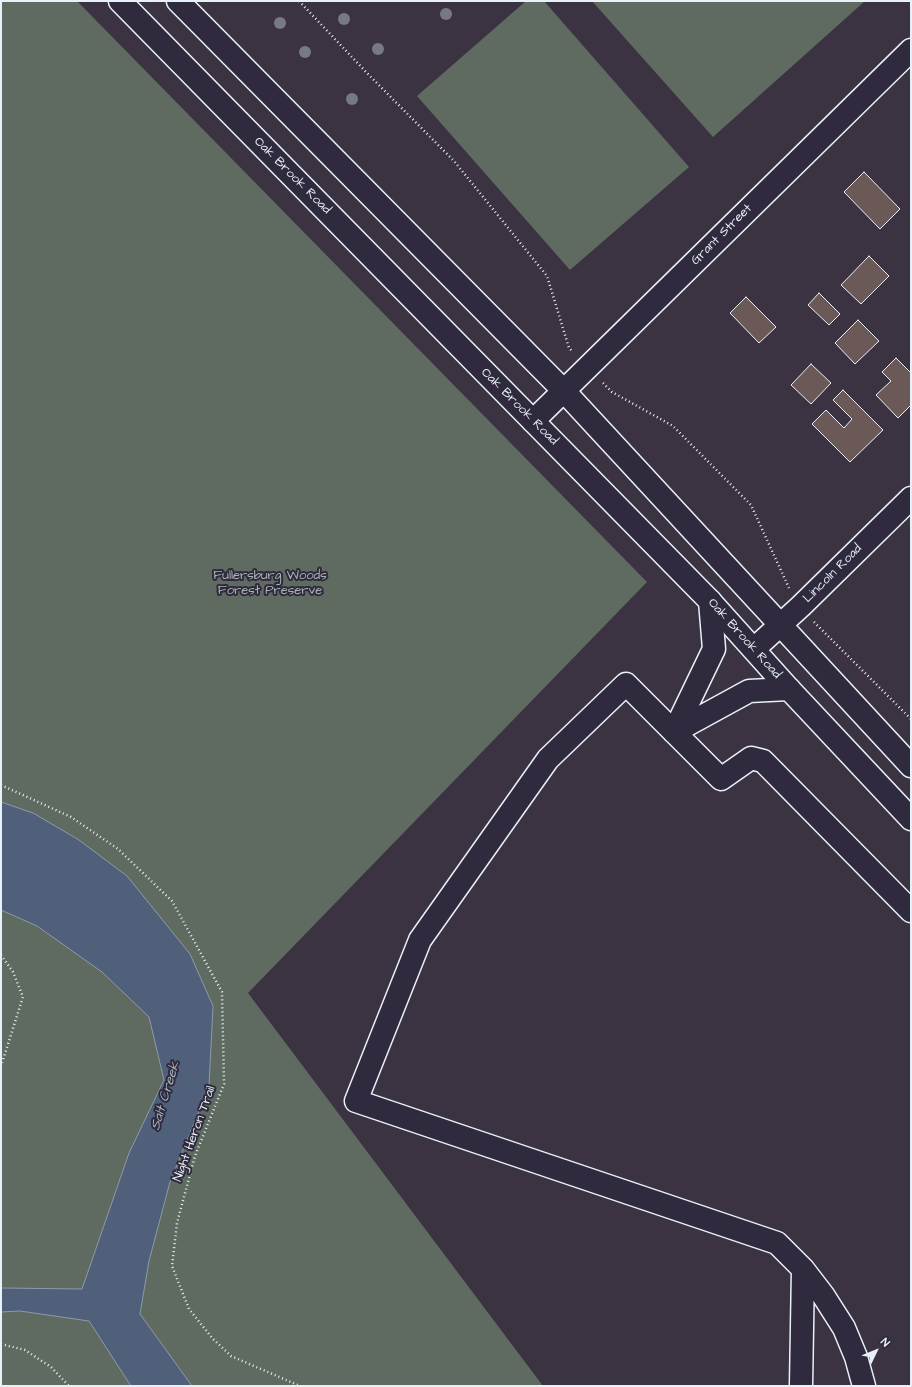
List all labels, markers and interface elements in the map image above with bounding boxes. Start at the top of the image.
street label: Oak Brook Road [250,134,334,218]
street label: Grant Street [688,201,756,269]
street label: Oak Brook Road [477,365,561,449]
street label: Lincoln Road [800,541,866,607]
park label: Fullersburg Woods Forest Preserve [213,568,327,599]
street label: Oak Brook Road [704,596,784,682]
water label: Salt Creek [148,1060,184,1132]
street label: Night Heron Trail [170,1084,220,1184]
north arrow [856,1331,896,1371]
text: N [877,1335,893,1350]

